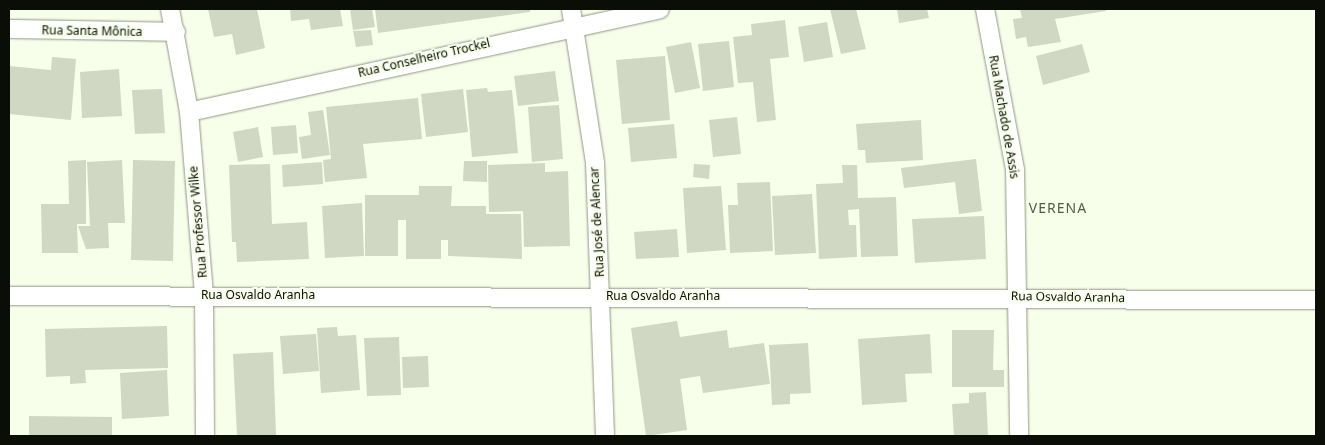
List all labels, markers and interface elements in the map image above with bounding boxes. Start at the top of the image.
street label: Rua Santa Mônica [41,23,143,39]
street label: Rua Conselheiro Trockel [357,36,491,80]
street label: Rua Machado de Assis [986,54,1022,180]
street label: Rua Professor Wilke [186,165,210,279]
street label: Rua José de Alencar [587,166,607,278]
district label: VERENA [1028,200,1088,216]
street label: Rua Osvaldo Aranha [201,288,315,302]
street label: Rua Osvaldo Aranha [606,289,720,303]
street label: Rua Osvaldo Aranha [1011,289,1125,305]

